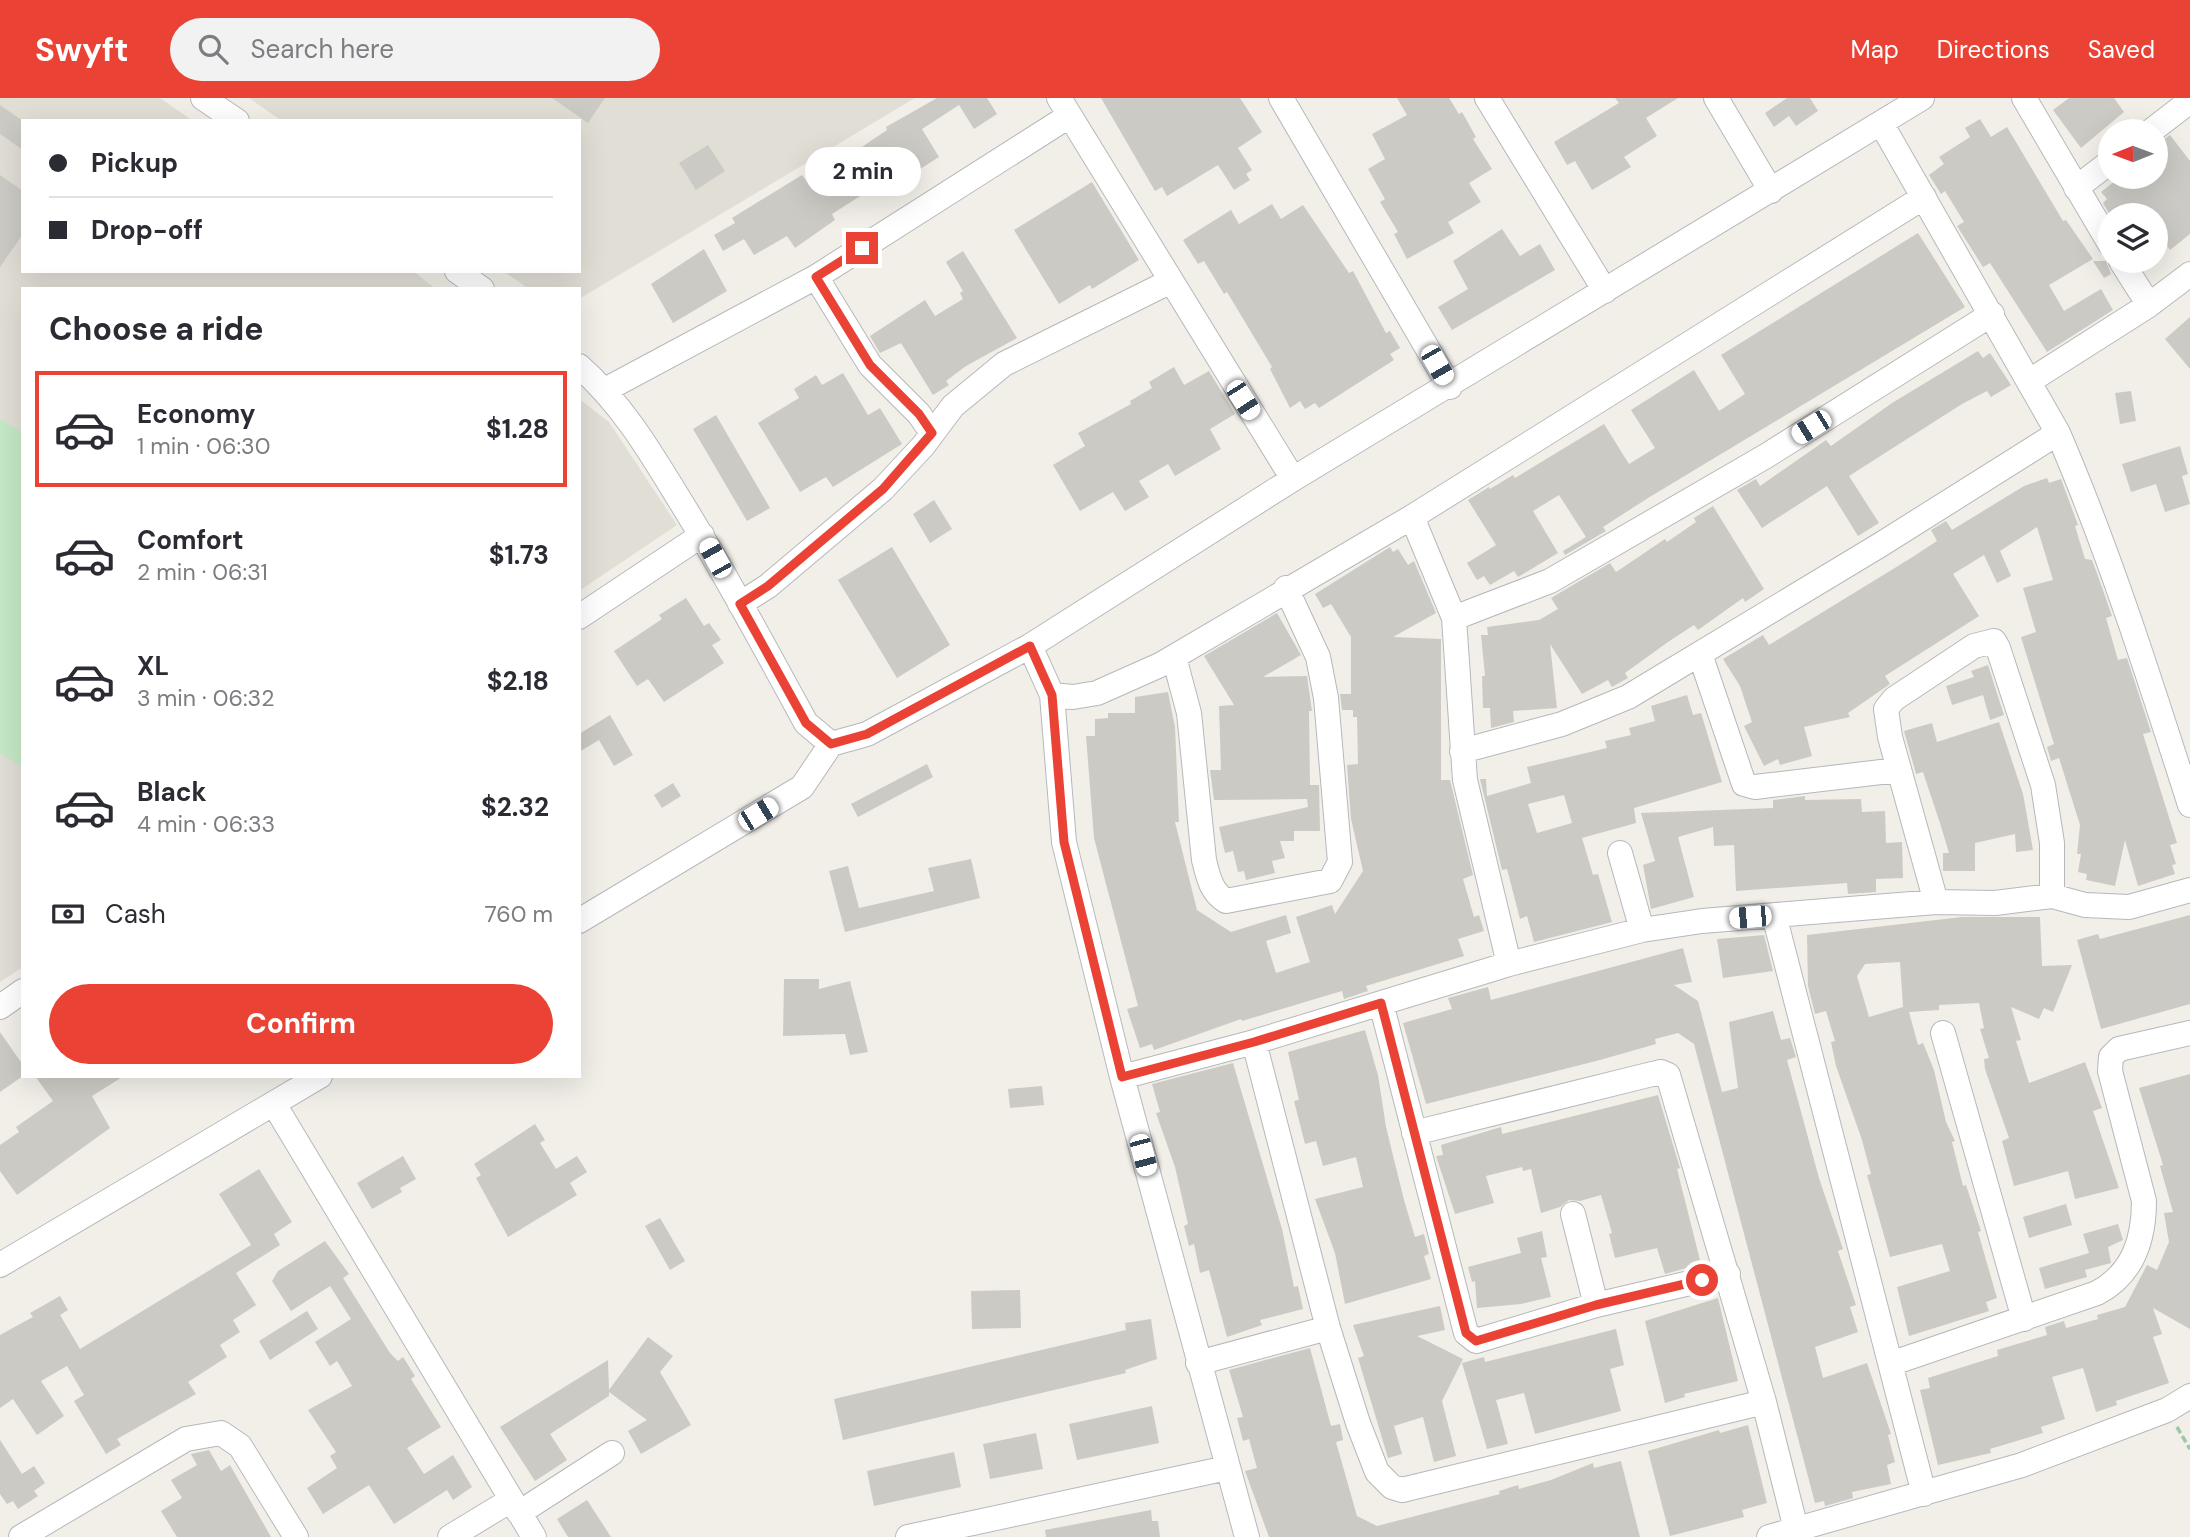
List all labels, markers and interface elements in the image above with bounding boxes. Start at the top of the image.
search box [170,18,660,81]
text: Swyft [35,28,128,71]
icon: search [194,30,232,68]
text: Search here [250,32,394,66]
text: Map [1851,34,1899,65]
text: Directions [1937,34,2050,65]
text: Saved [2088,34,2155,65]
north arrow [2098,119,2168,189]
map controls [2098,119,2168,273]
text: Pickup [91,146,178,180]
callout: 2 min [804,146,920,195]
text: 2 min [833,156,893,186]
button: layers [2098,203,2168,273]
text: Drop-off [91,213,203,247]
route end [846,232,878,264]
text: Choose a ride [49,308,264,350]
car [1418,342,1457,388]
car [1223,377,1264,423]
text: Economy [137,397,255,431]
icon: car [53,398,116,461]
car [1788,407,1835,447]
text: $1.28 [486,412,549,446]
text: 1 min · 06:30 [137,431,270,461]
text: Comfort [137,523,243,557]
icon: car [53,524,116,587]
car [696,535,735,581]
text: $1.73 [489,538,549,572]
text: 2 min · 06:31 [137,557,268,587]
text: XL [137,649,169,683]
icon: car [53,650,116,713]
text: $2.18 [487,664,549,698]
text: 3 min · 06:32 [137,683,274,713]
text: Black [137,775,207,809]
icon: car [53,776,116,839]
text: $2.32 [481,790,549,824]
car [735,794,782,834]
text: 4 min · 06:33 [137,809,275,839]
icon: cash [49,895,87,933]
text: Cash [105,897,166,931]
text: 760 m [485,899,553,929]
car [1729,905,1772,929]
button: Confirm [49,984,553,1064]
car [1128,1132,1159,1178]
route start [1686,1264,1718,1296]

